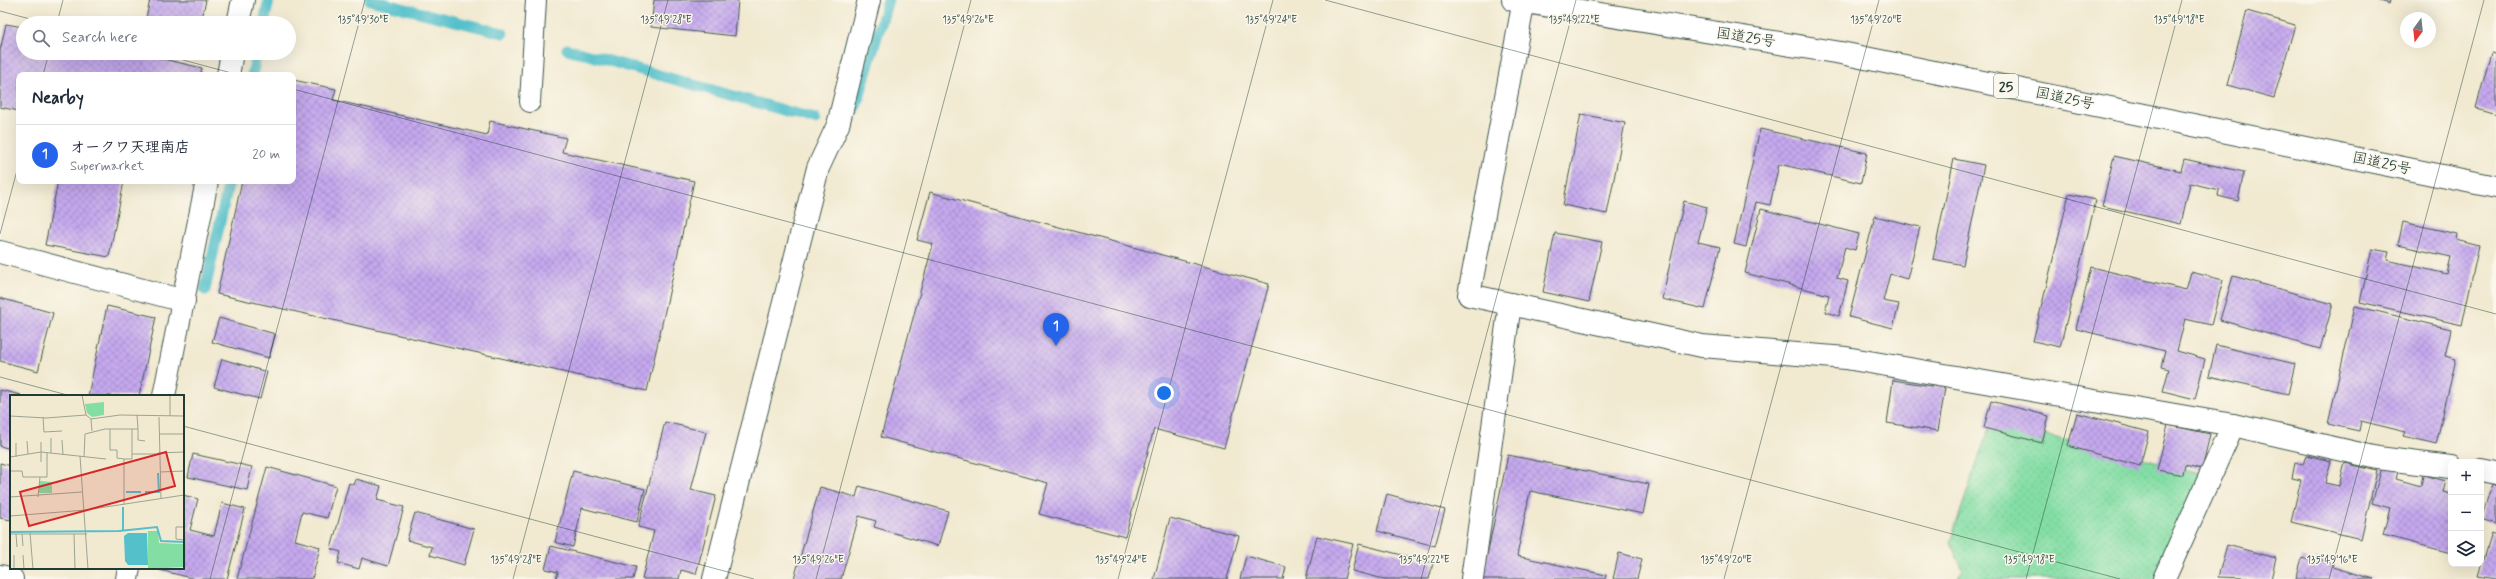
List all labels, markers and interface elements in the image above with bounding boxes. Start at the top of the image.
north arrow [2400,12,2436,48]
text: 135°49'30"E [337,13,389,27]
text: 135°49'28"E [640,13,692,27]
text: 135°49'26"E [942,13,994,27]
text: 135°49'24"E [1245,13,1297,27]
text: 135°49'22"E [1548,13,1600,27]
text: 135°49'20"E [1850,13,1902,27]
text: 135°49'18"E [2154,13,2205,27]
search box [16,16,296,60]
street label: 国道25号 [1714,23,1777,53]
icon: search [30,27,52,49]
text: Search here [62,28,138,48]
road number: 25 [1994,74,2018,98]
street label: 国道25号 [2033,83,2096,115]
text: Nearby [32,87,84,109]
text: オークワ天理南店 [70,138,190,158]
text: 1 [42,146,48,163]
text: 20 m [252,146,280,163]
street label: 国道25号 [2350,148,2413,180]
text: Supermarket [70,158,144,175]
pin: 1 [1043,313,1069,346]
your location [1154,383,1174,403]
inset map [10,395,184,569]
map controls [2448,459,2484,567]
button: + [2448,459,2484,495]
button: − [2448,495,2484,531]
button: layers [2448,531,2484,567]
text: 135°49'28"E [490,553,542,567]
text: 135°49'26"E [792,553,844,567]
text: 135°49'24"E [1095,553,1147,567]
text: 135°49'22"E [1398,553,1450,567]
text: 135°49'20"E [1700,553,1752,567]
text: 135°49'18"E [2004,553,2055,567]
text: 135°49'16"E [2306,553,2358,567]

